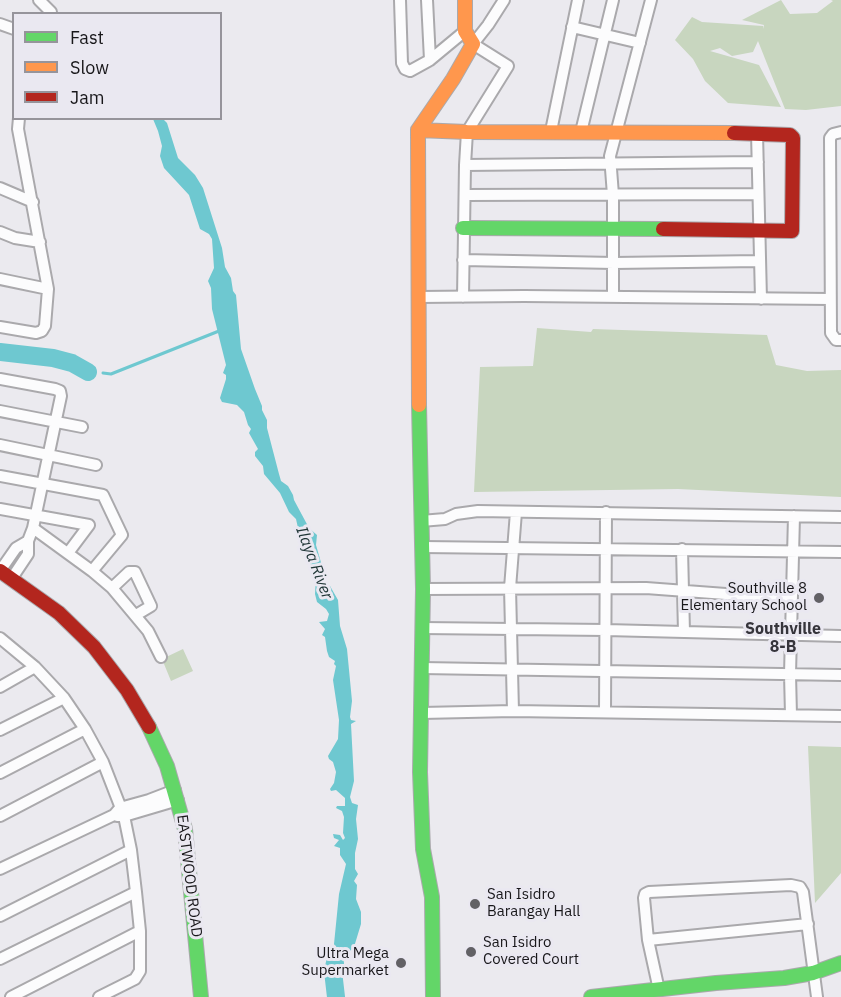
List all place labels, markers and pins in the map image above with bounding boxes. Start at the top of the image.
place label: Southville 8 Elementary School [680,580,807,615]
marker: Southville 8 Elementary School [812,591,826,605]
place label: San Isidro Barangay Hall [487,886,580,921]
marker: San Isidro Barangay Hall [468,897,482,911]
place label: San Isidro Covered Court [483,934,579,969]
place label: Ultra Mega Supermarket [302,945,389,980]
marker: San Isidro Covered Court [464,945,478,959]
marker: Ultra Mega Supermarket [394,956,408,970]

